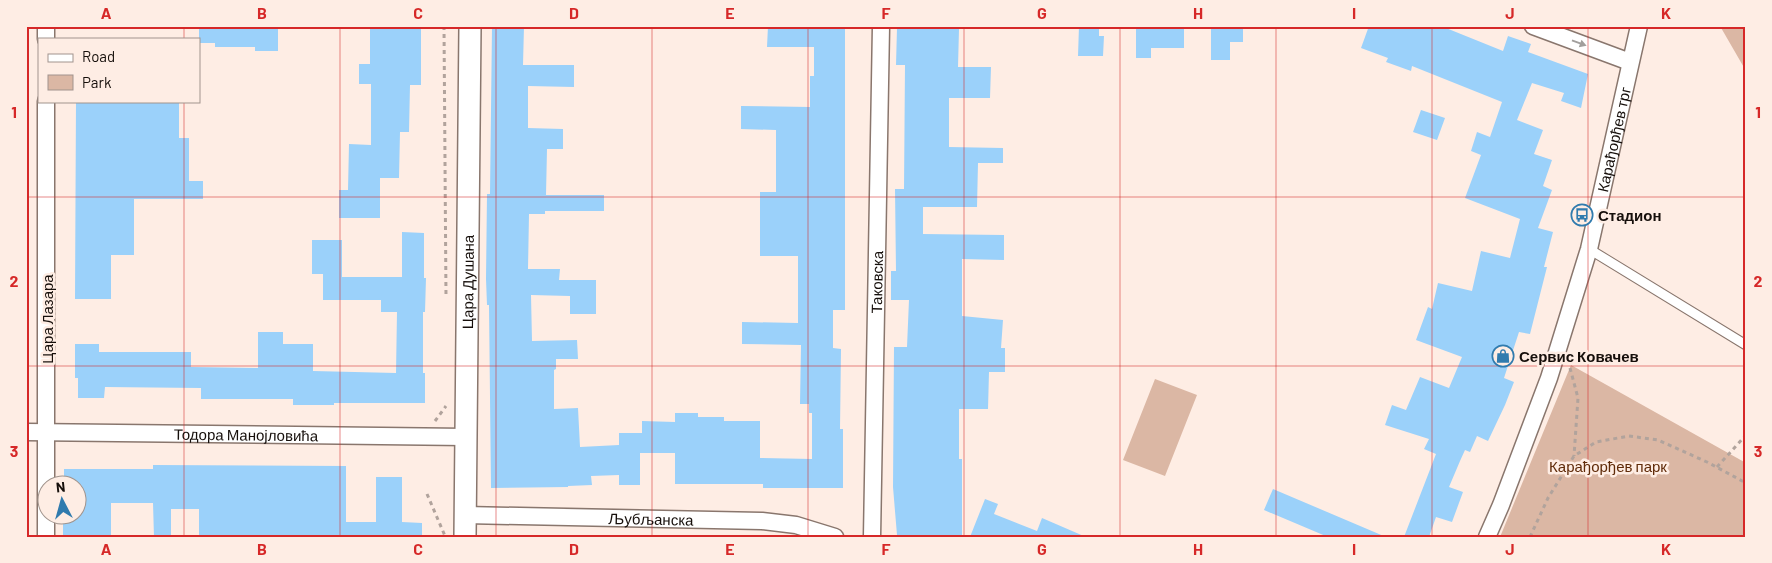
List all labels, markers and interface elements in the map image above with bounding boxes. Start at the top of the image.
text: A [101,3,112,22]
text: B [257,3,267,22]
text: C [413,3,423,22]
text: D [569,3,579,22]
text: E [725,3,735,22]
text: F [882,3,891,22]
text: G [1037,3,1047,22]
text: H [1193,3,1203,22]
text: I [1352,3,1356,22]
text: J [1505,3,1515,22]
text: K [1661,3,1671,22]
legend [38,38,200,102]
one-way arrow [1572,39,1587,47]
text: Road [82,47,115,65]
text: Park [82,73,112,91]
street label: Карађорђев трг [1593,85,1634,194]
text: 1 [11,102,17,121]
text: 1 [1755,102,1761,121]
bus stop icon: Стадион [1570,203,1594,227]
place label: Стадион [1598,206,1662,224]
street label: Цара Душана [458,234,477,329]
street label: Таковска [867,250,886,313]
text: 2 [10,271,19,290]
text: 2 [1754,271,1763,290]
street label: Цара Лазара [38,274,56,364]
shop icon: Сервис Ковачев [1491,344,1515,368]
place label: Сервис Ковачев [1519,347,1639,365]
street label: Тодора Манојловића [174,425,319,444]
text: 3 [10,441,18,460]
text: 3 [1754,441,1762,460]
park label: Карађорђев парк [1549,457,1667,475]
north arrow [38,476,88,526]
text: N [55,478,66,496]
street label: Љубљанска [608,509,694,529]
text: A [101,539,112,558]
text: B [257,539,267,558]
text: C [413,539,423,558]
text: D [569,539,579,558]
text: E [725,539,735,558]
text: F [882,539,891,558]
text: G [1037,539,1047,558]
text: H [1193,539,1203,558]
text: I [1352,539,1356,558]
text: J [1505,539,1515,558]
text: K [1661,539,1671,558]

